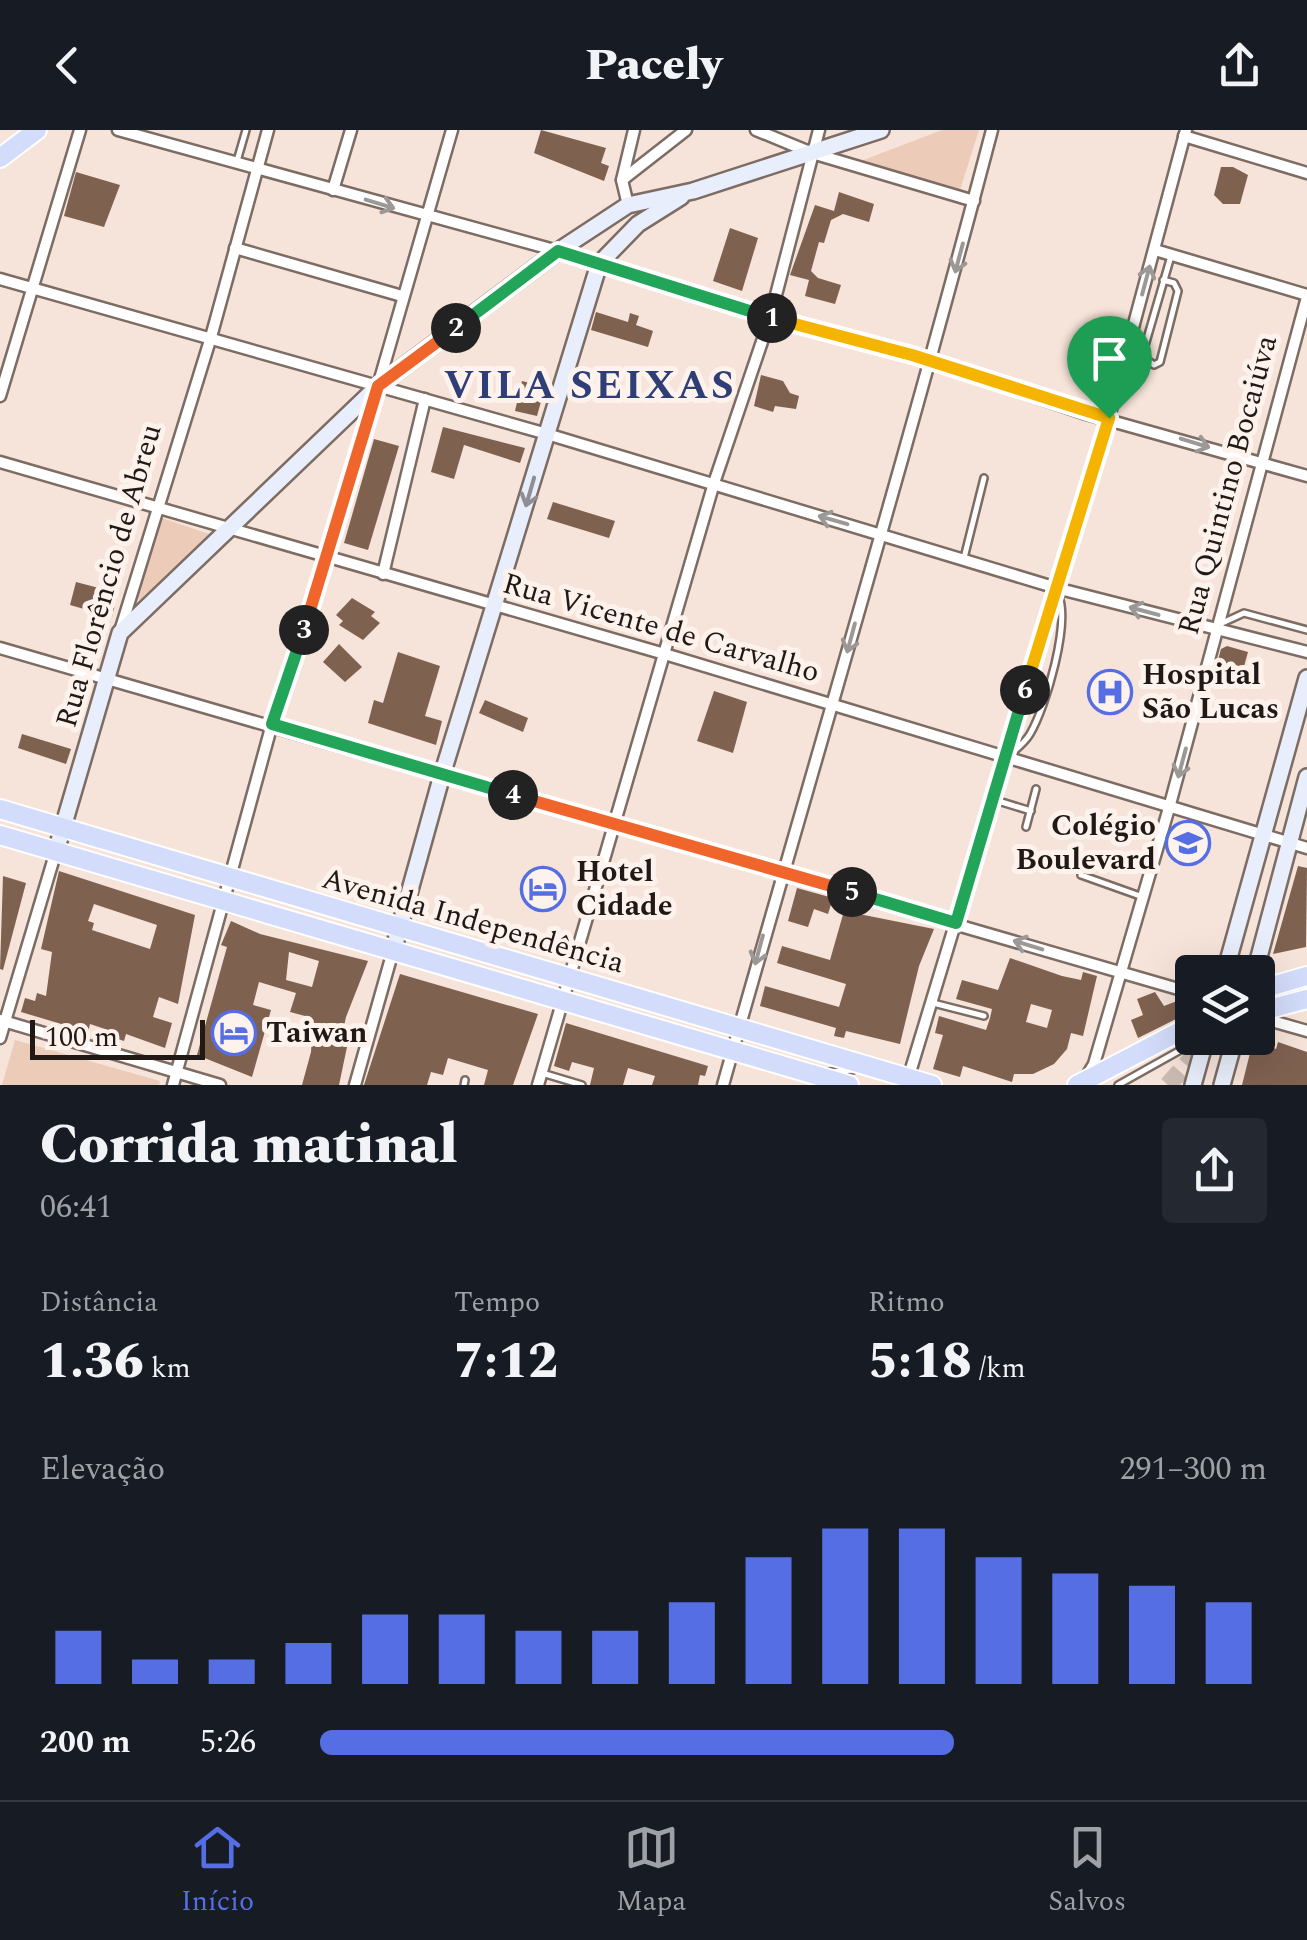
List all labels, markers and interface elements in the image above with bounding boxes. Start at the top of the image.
text: Pacely [585,31,722,100]
icon: back [40,38,95,93]
icon: share [1212,38,1267,93]
one-way arrow [363,196,395,214]
one-way arrow [948,242,967,273]
one-way arrow [1138,265,1157,296]
pin: 1 [747,293,797,343]
text: 1 [764,296,780,339]
pin: 2 [431,303,481,353]
text: 2 [448,306,464,349]
pin [1067,316,1152,419]
street label: Rua Quintino Bocaiúva [1166,330,1290,640]
icon: arrive [1082,331,1137,386]
district label: VILA SEIXAS [444,356,736,417]
street label: Rua Florêncio de Abreu [44,419,174,733]
one-way arrow [1178,435,1210,453]
one-way arrow [520,475,538,507]
one-way arrow [818,509,849,528]
street label: Rua Vicente de Carvalho [497,561,825,695]
one-way arrow [1129,601,1161,620]
pin: 3 [279,605,329,655]
text: 3 [296,608,312,651]
one-way arrow [840,622,859,653]
place label: Hospital São Lucas [1142,652,1279,732]
pin: 6 [1000,665,1050,715]
text: 6 [1017,668,1033,711]
hospital icon: Hospital São Lucas [1087,669,1133,715]
one-way arrow [1171,746,1190,778]
pin: 4 [488,770,538,820]
text: 4 [505,773,521,816]
place label: Colégio Boulevard [1015,803,1156,883]
school or university icon: Colégio Boulevard [1165,820,1211,866]
place label: Hotel Cidade [576,849,673,929]
street label: Avenida Independência [316,856,630,986]
hotel icon: Hotel Cidade [520,866,566,912]
pin: 5 [827,867,877,917]
text: 5 [844,870,860,913]
one-way arrow [749,934,768,965]
one-way arrow [1013,935,1044,953]
map controls [1175,955,1275,1055]
button: layers [1175,955,1275,1055]
hotel icon: Taiwan [211,1010,257,1056]
place label: Taiwan [266,1010,368,1056]
scale bar [30,1015,205,1060]
text: 100 m [45,1016,118,1059]
text: Corrida matinal [40,1104,458,1187]
button: share [1162,1118,1267,1223]
text: 06:41 [40,1183,112,1232]
text: Distância [40,1281,158,1324]
text: Tempo [454,1281,540,1324]
text: Ritmo [868,1281,945,1324]
text: 1.36 [40,1324,144,1400]
text: 7:12 [454,1324,558,1400]
text: 5:18 [868,1324,972,1400]
text: km [144,1347,191,1390]
text: /km [972,1347,1026,1390]
text: Elevação [40,1445,165,1494]
text: 291–300 m [1119,1445,1267,1494]
text: 200 m [40,1718,131,1767]
text: 5:26 [200,1718,256,1767]
tab: Início [181,1820,254,1923]
tab: Mapa [616,1820,686,1923]
tab: Salvos [1048,1820,1126,1923]

